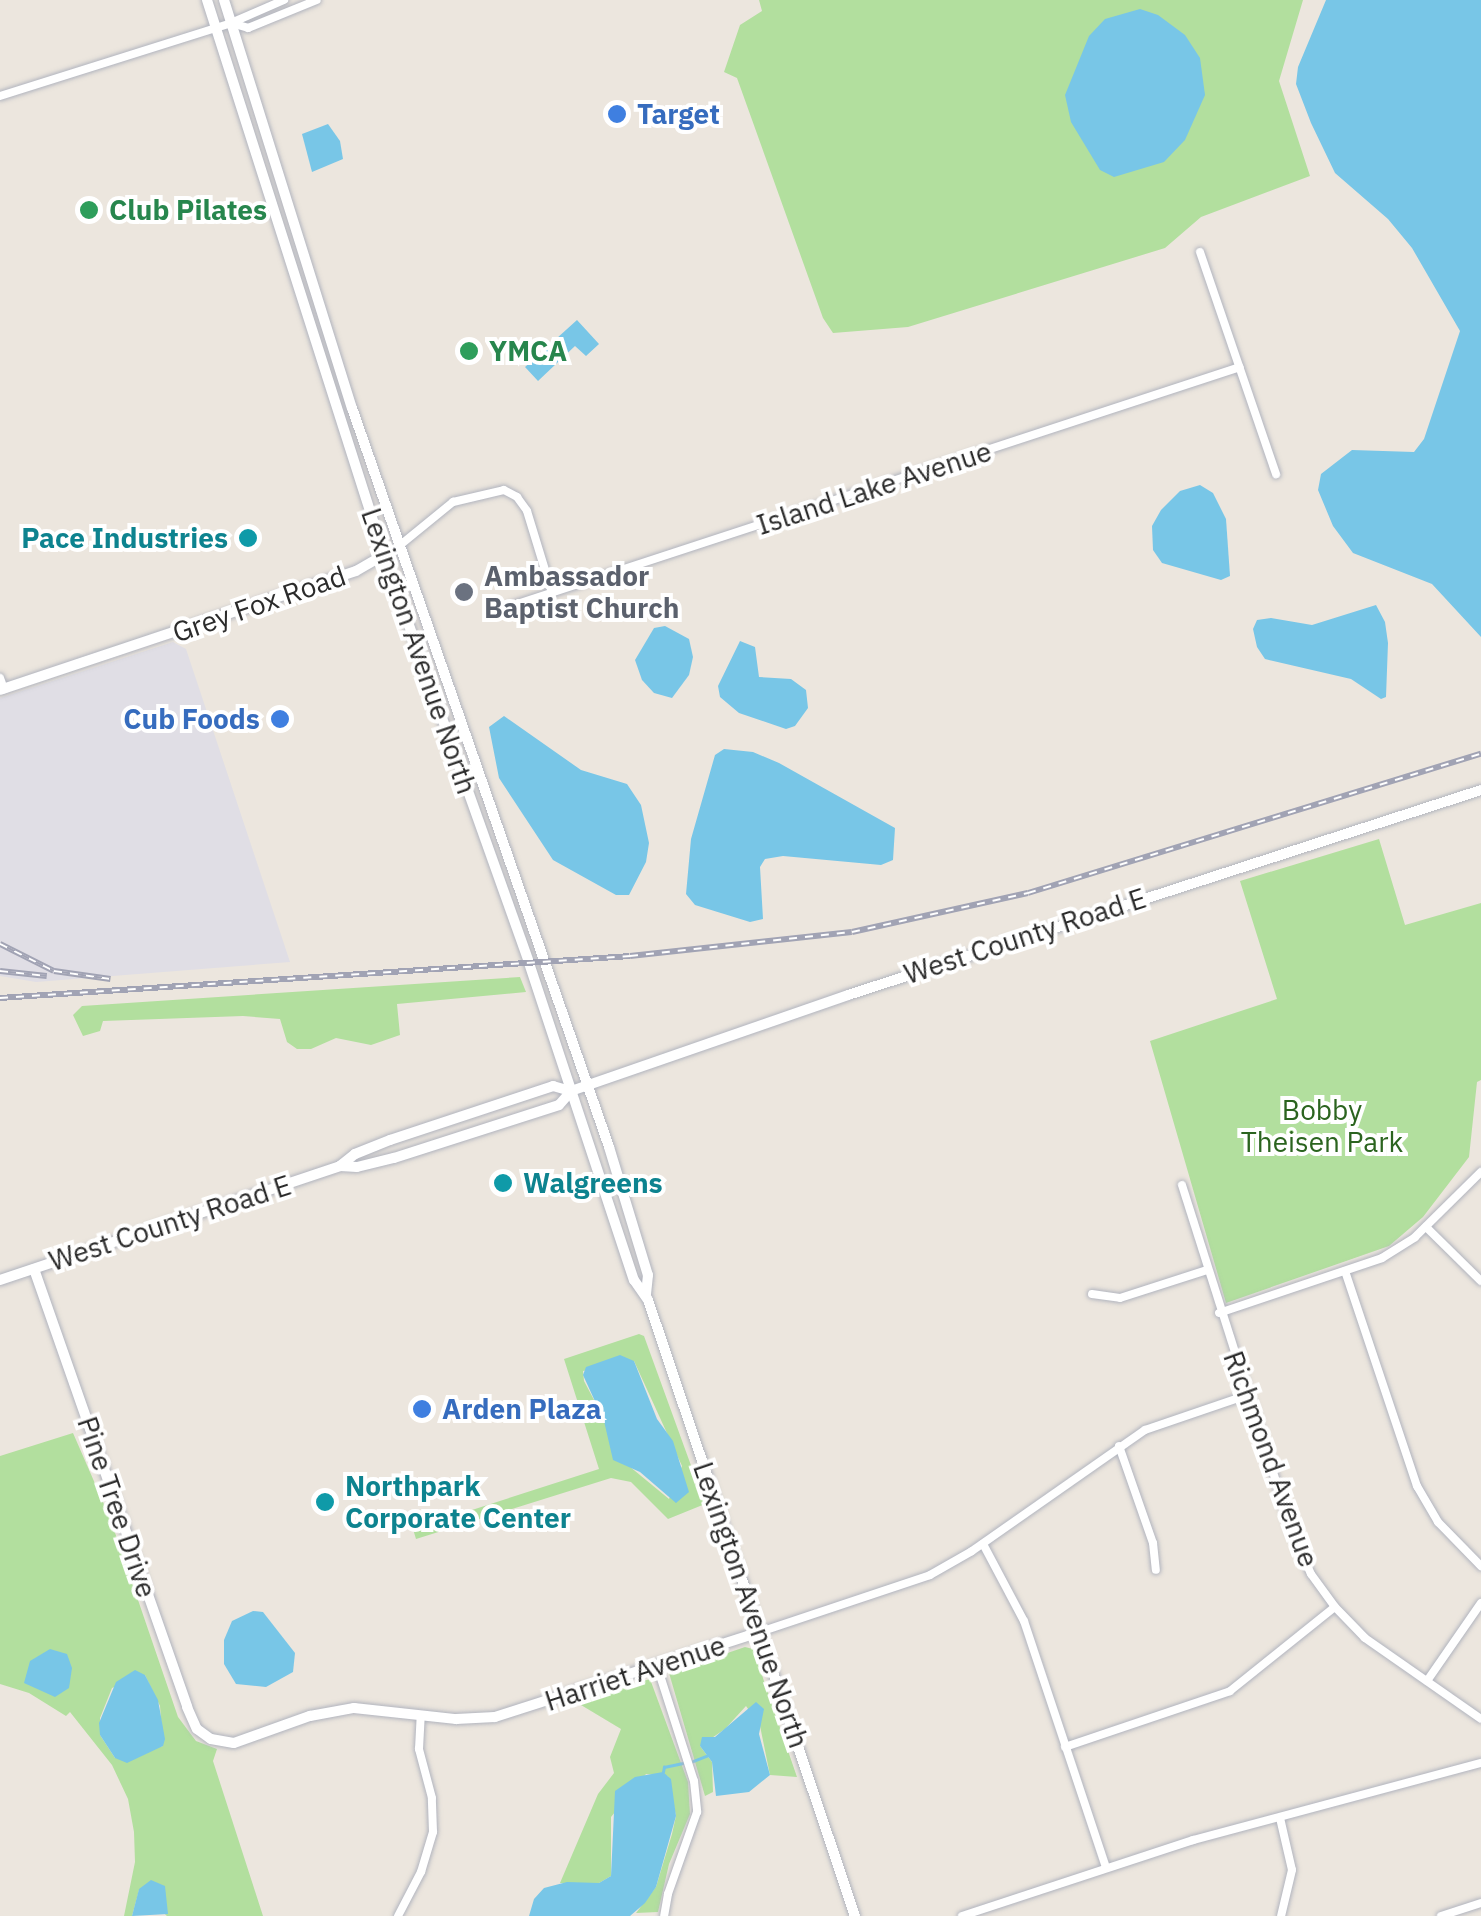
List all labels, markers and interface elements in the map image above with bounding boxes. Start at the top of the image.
place label: Target [637,97,720,131]
marker: Target [606,103,628,125]
place label: Club Pilates [109,193,267,227]
marker: Club Pilates [78,199,100,221]
place label: YMCA [489,334,567,368]
marker: YMCA [458,340,480,362]
street label: Island Lake Avenue [752,434,996,542]
street label: Lexington Avenue North [354,504,484,798]
place label: Pace Industries [21,521,228,555]
marker: Pace Industries [237,527,259,549]
street label: Grey Fox Road [168,559,350,649]
place label: Ambassador Baptist Church [484,559,679,625]
marker: Ambassador Baptist Church [453,581,475,603]
place label: Cub Foods [123,702,260,736]
marker: Cub Foods [269,708,291,730]
street label: West County Road E [900,881,1150,991]
park label: Bobby Theisen Park [1241,1093,1403,1159]
place label: Walgreens [523,1166,663,1200]
street label: West County Road E [45,1168,295,1278]
marker: Walgreens [492,1172,514,1194]
street label: Richmond Avenue [1216,1346,1326,1572]
place label: Arden Plaza [442,1392,602,1426]
marker: Arden Plaza [411,1398,433,1420]
street label: Pine Tree Drive [70,1412,164,1602]
street label: Lexington Avenue North [686,1458,816,1752]
place label: Northpark Corporate Center [345,1469,571,1535]
marker: Northpark Corporate Center [314,1491,336,1513]
street label: Harriet Avenue [541,1628,729,1718]

